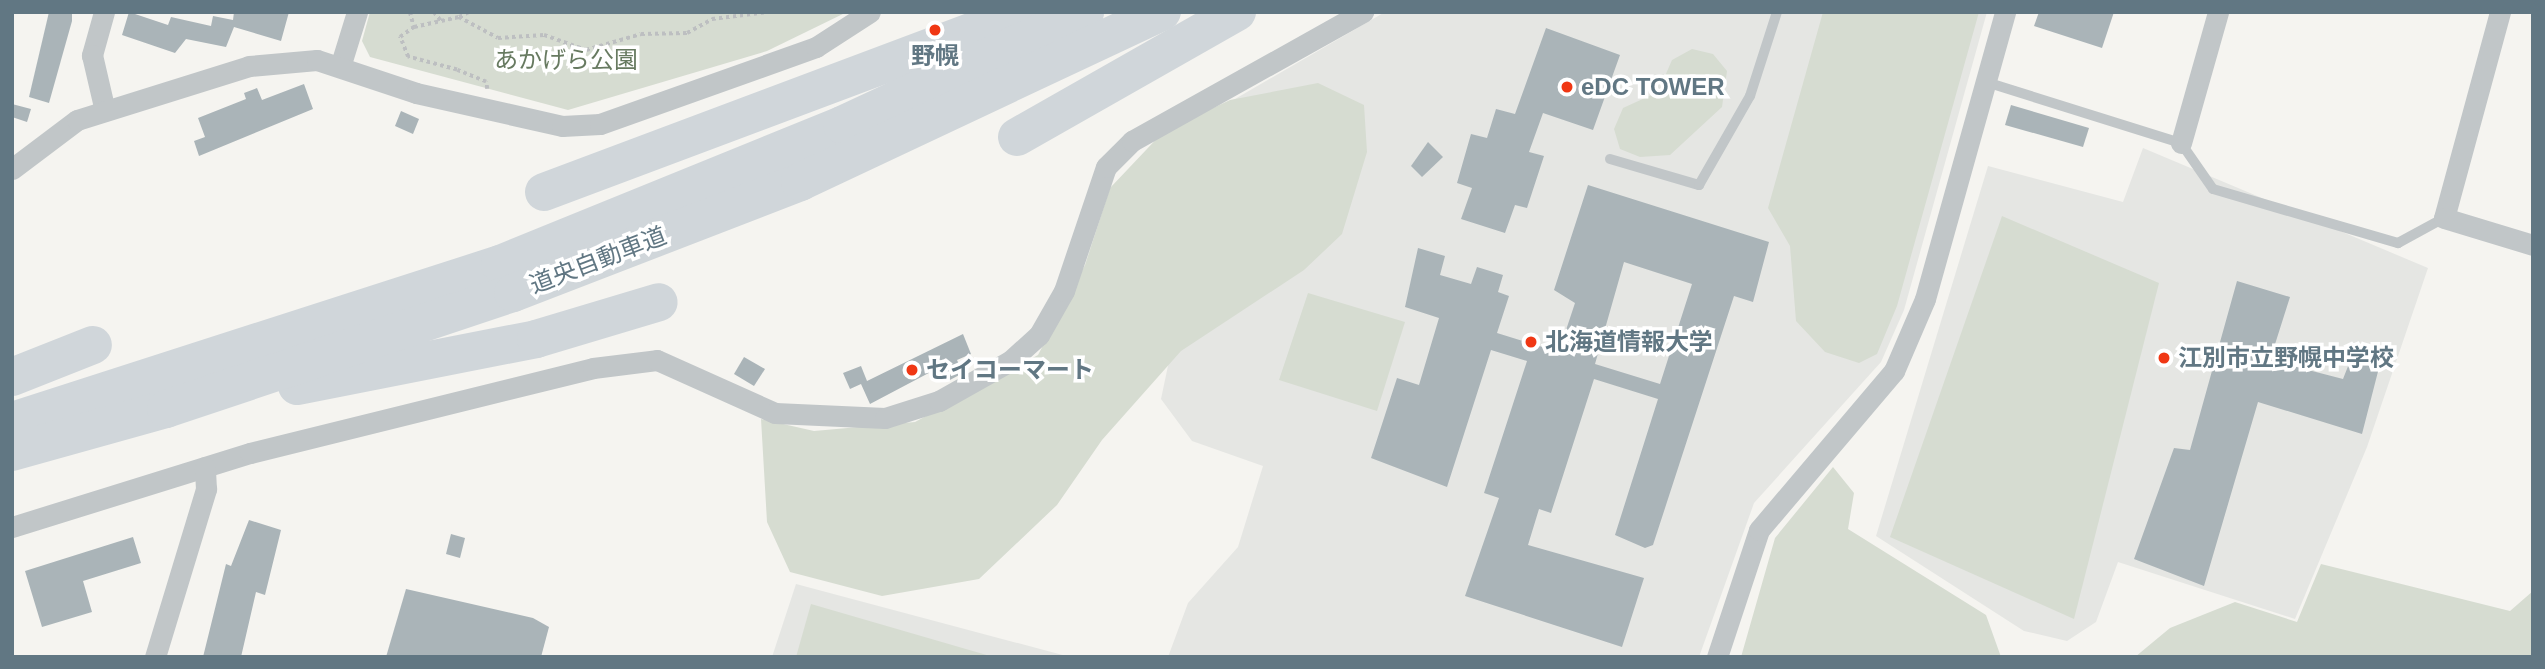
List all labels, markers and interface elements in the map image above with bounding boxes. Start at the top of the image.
marker: 野幌 [927,22,943,38]
place label: 野幌 [911,42,959,70]
park label: あかげら公園 [494,46,638,74]
place label: eDC TOWER [1581,73,1725,101]
marker: eDC TOWER [1559,79,1575,95]
street label: 道央自動車道 [526,221,670,299]
place label: 北海道情報大学 [1545,328,1713,356]
marker: 北海道情報大学 [1523,334,1539,350]
place label: 江別市立野幌中学校 [2178,344,2394,372]
marker: 江別市立野幌中学校 [2156,350,2172,366]
place label: セイコーマート [926,356,1094,384]
marker: セイコーマート [904,362,920,378]

